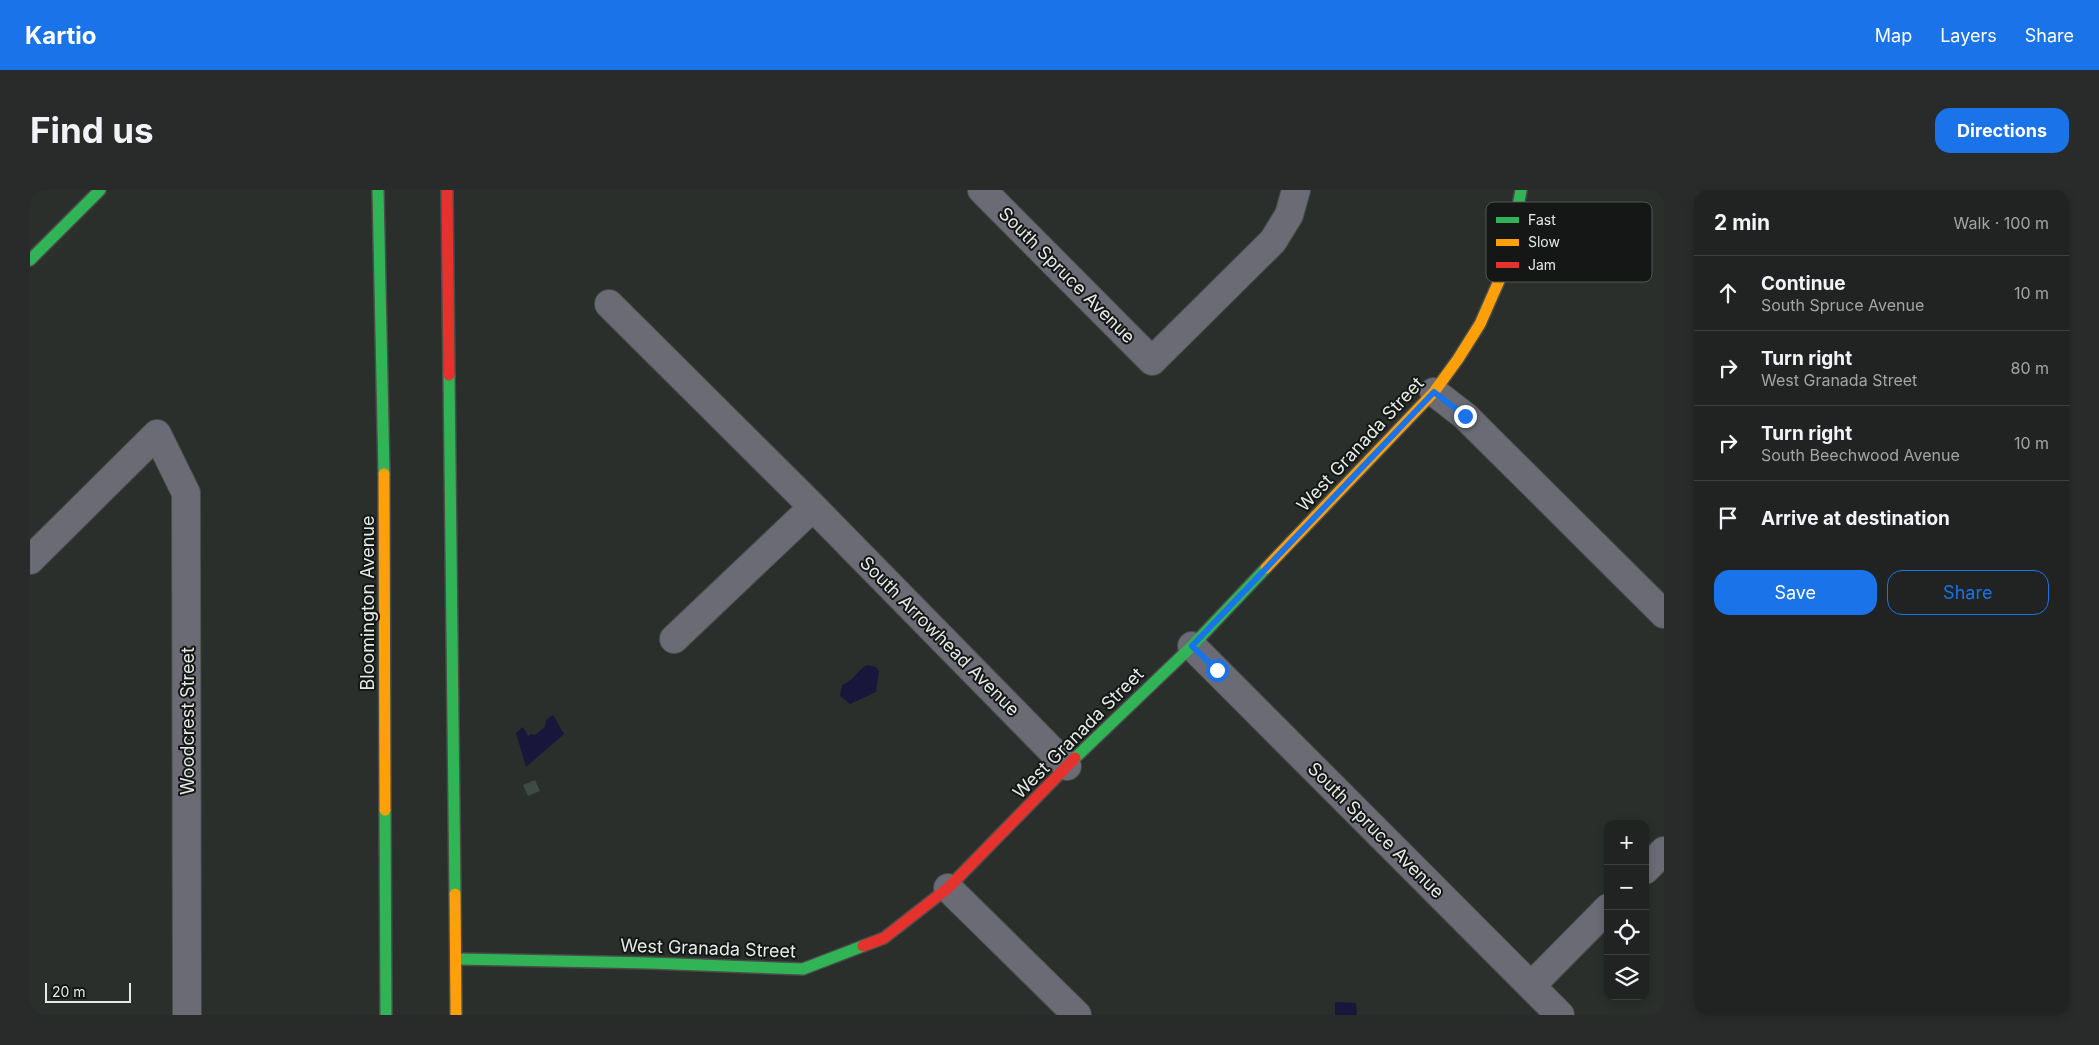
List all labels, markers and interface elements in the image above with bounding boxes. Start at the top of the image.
text: Kartio [25,21,96,50]
text: Map [1875,25,1912,46]
text: Layers [1940,25,1997,46]
text: Share [2025,25,2074,46]
button: Directions [1935,108,2069,153]
text: Find us [30,109,154,151]
legend [1486,202,1652,282]
street label: South Spruce Avenue [995,203,1139,347]
text: 2 min [1714,210,1770,235]
text: Fast [1528,211,1556,228]
text: Walk · 100 m [1954,213,2049,233]
text: Slow [1528,233,1560,250]
text: Jam [1528,256,1556,273]
text: Continue [1761,272,1846,295]
icon: ahead [1714,279,1742,307]
text: 10 m [2014,283,2049,303]
text: South Spruce Avenue [1761,295,1924,315]
text: Turn right [1761,347,1852,370]
icon: right [1714,354,1742,382]
text: 80 m [2010,358,2049,378]
text: West Granada Street [1761,370,1917,390]
street label: West Granada Street [1292,372,1428,515]
route end [1454,405,1477,428]
text: Turn right [1761,422,1852,445]
icon: right [1714,429,1742,457]
text: 10 m [2014,433,2049,453]
text: South Beechwood Avenue [1761,445,1960,465]
icon: arrive [1714,504,1742,532]
text: Arrive at destination [1761,507,1950,530]
street label: Bloomington Avenue [357,516,378,690]
street label: South Arrowhead Avenue [856,552,1024,720]
button: Save [1714,570,1877,615]
button: Share [1887,570,2049,615]
street label: Woodcrest Street [177,647,198,795]
route start [1206,659,1229,682]
street label: West Granada Street [1008,663,1148,803]
street label: South Spruce Avenue [1304,758,1448,902]
map controls [1604,820,1649,1000]
button: + [1604,820,1649,865]
button: − [1604,865,1649,910]
button: locate [1604,910,1649,955]
street label: West Granada Street [620,934,796,962]
button: layers [1604,955,1649,1000]
scale bar [45,980,131,1003]
text: 20 m [52,983,86,1000]

